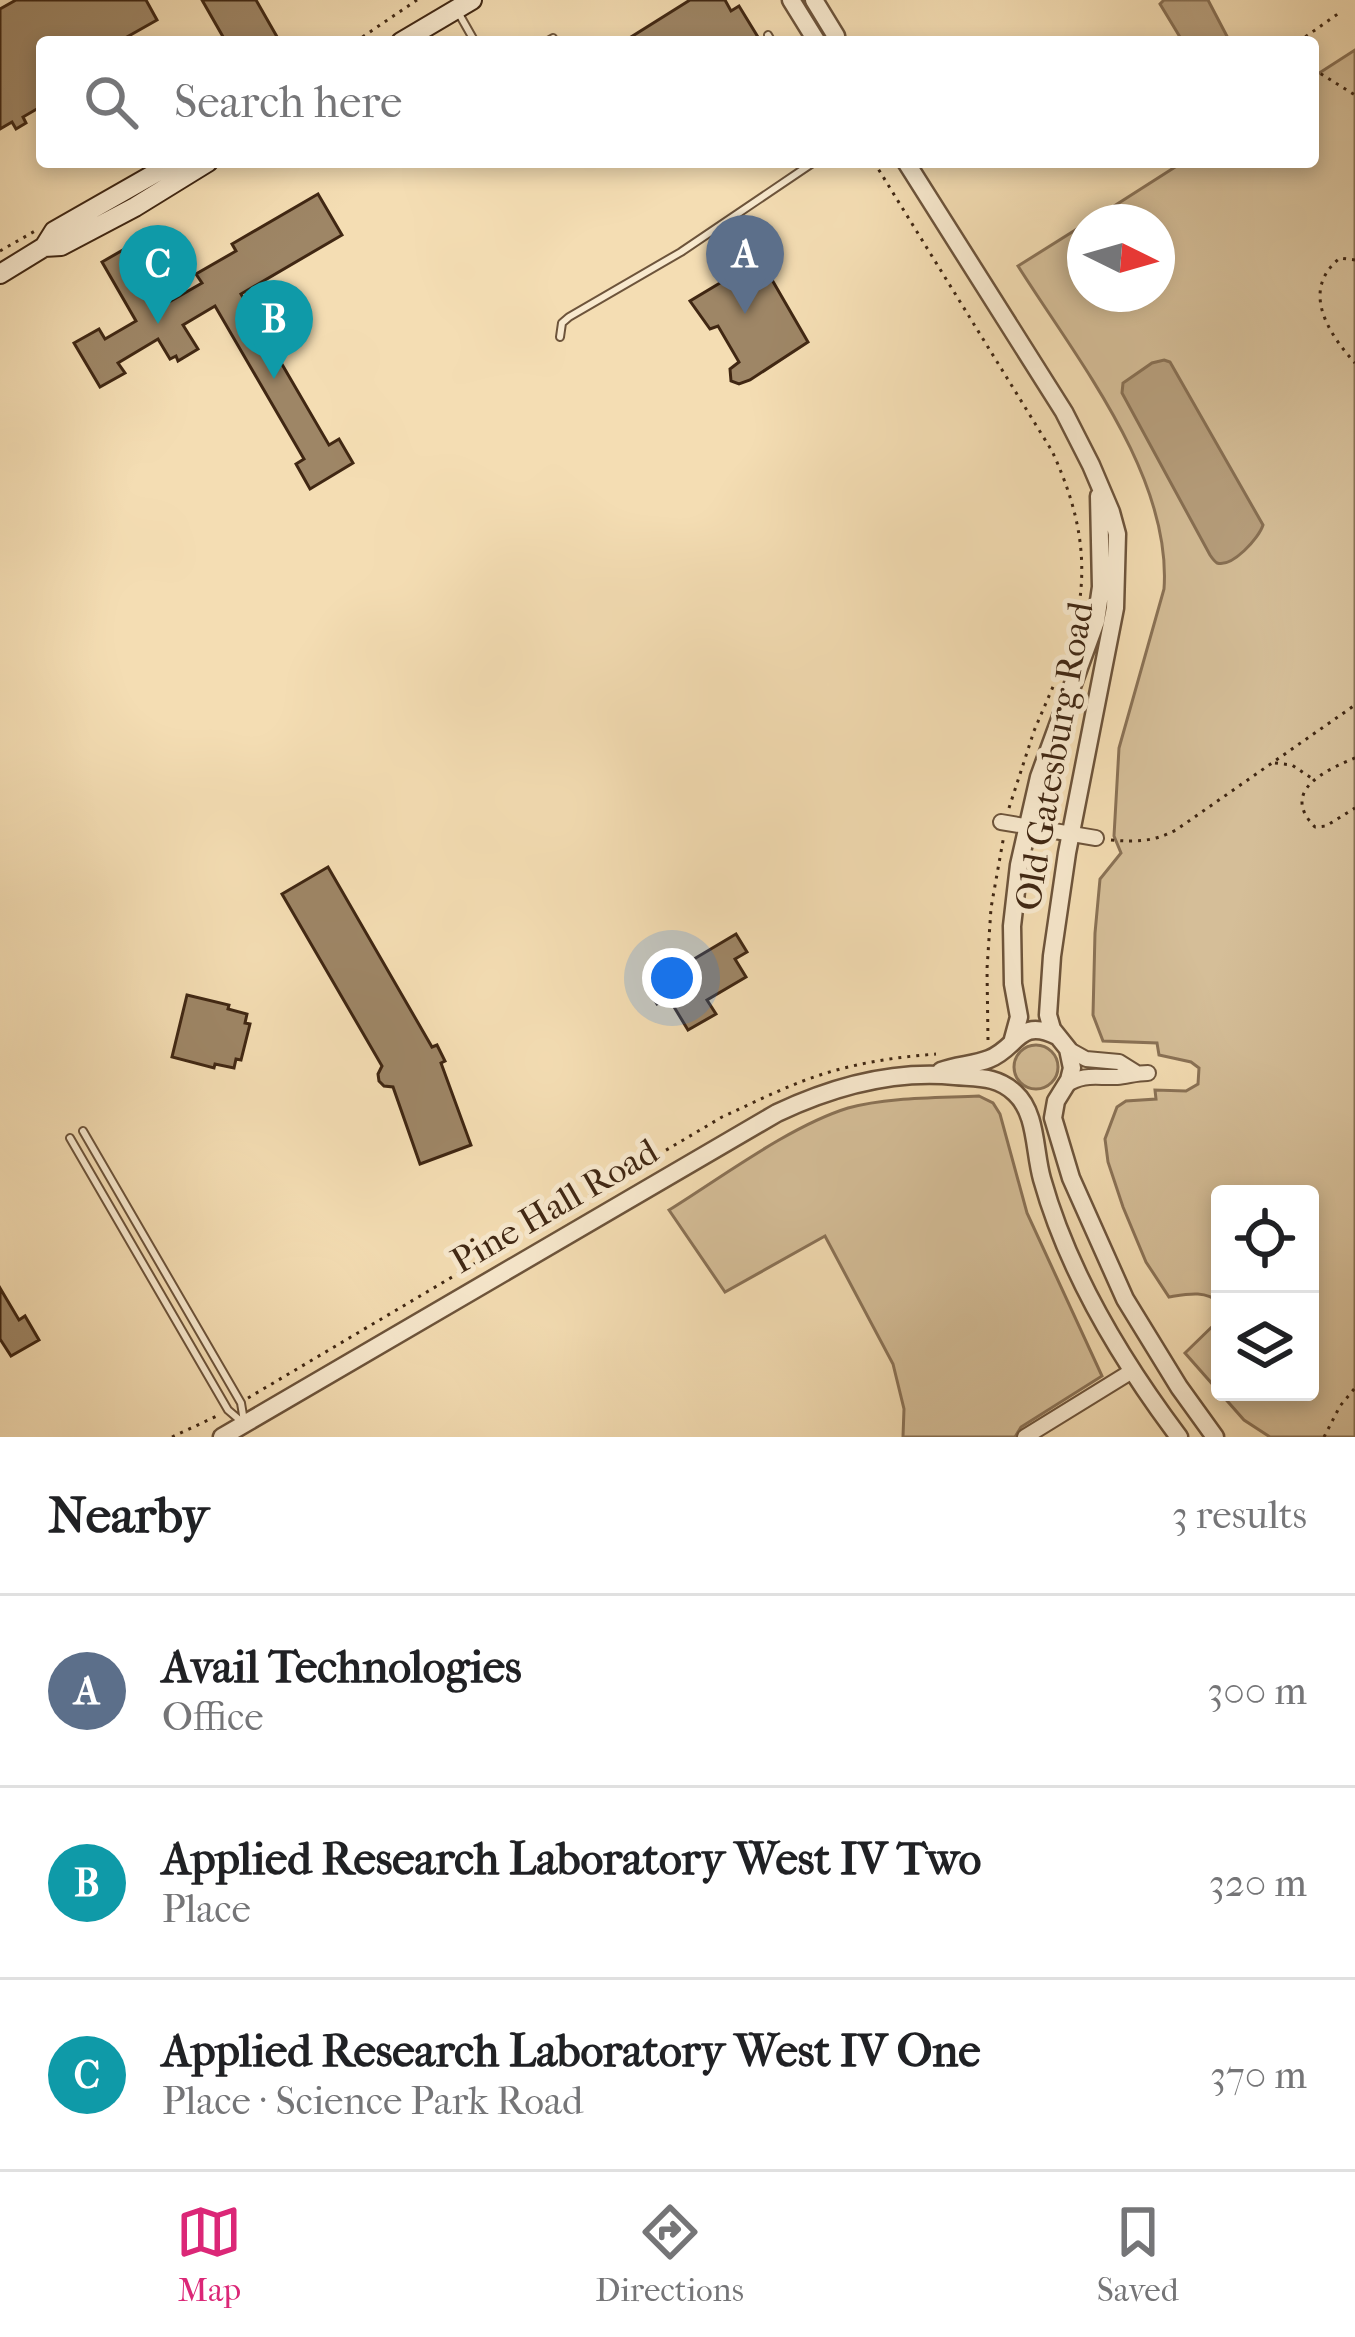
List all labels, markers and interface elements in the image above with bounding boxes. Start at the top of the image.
search box [36,36,1319,168]
icon: search [78,69,144,135]
text: Search here [174,76,402,129]
north arrow [1067,204,1175,312]
pin: A [706,215,784,314]
pin: C [119,225,197,324]
pin: B [235,280,313,379]
street label: Old Gatesburg Road [1006,598,1102,914]
your location [642,948,702,1008]
street label: Pine Hall Road [444,1130,666,1282]
map controls [1211,1185,1319,1401]
button: locate [1211,1185,1319,1293]
button: layers [1211,1293,1319,1401]
text: Nearby [48,1485,209,1545]
text: 3 results [1172,1492,1307,1538]
text: Avail Technologies [162,1641,522,1694]
text: A [74,1668,100,1714]
text: 300 m [1207,1668,1307,1714]
text: Office [162,1694,263,1740]
text: Applied Research Laboratory West IV Two [162,1833,981,1886]
text: B [74,1860,100,1906]
text: 320 m [1209,1860,1307,1906]
text: Place [162,1886,251,1932]
text: Applied Research Laboratory West IV One [162,2025,981,2078]
text: C [74,2052,100,2098]
text: 370 m [1210,2052,1307,2098]
text: Place · Science Park Road [162,2078,583,2124]
tab: Map [176,2199,242,2310]
tab: Directions [595,2199,744,2310]
tab: Saved [1097,2199,1179,2310]

